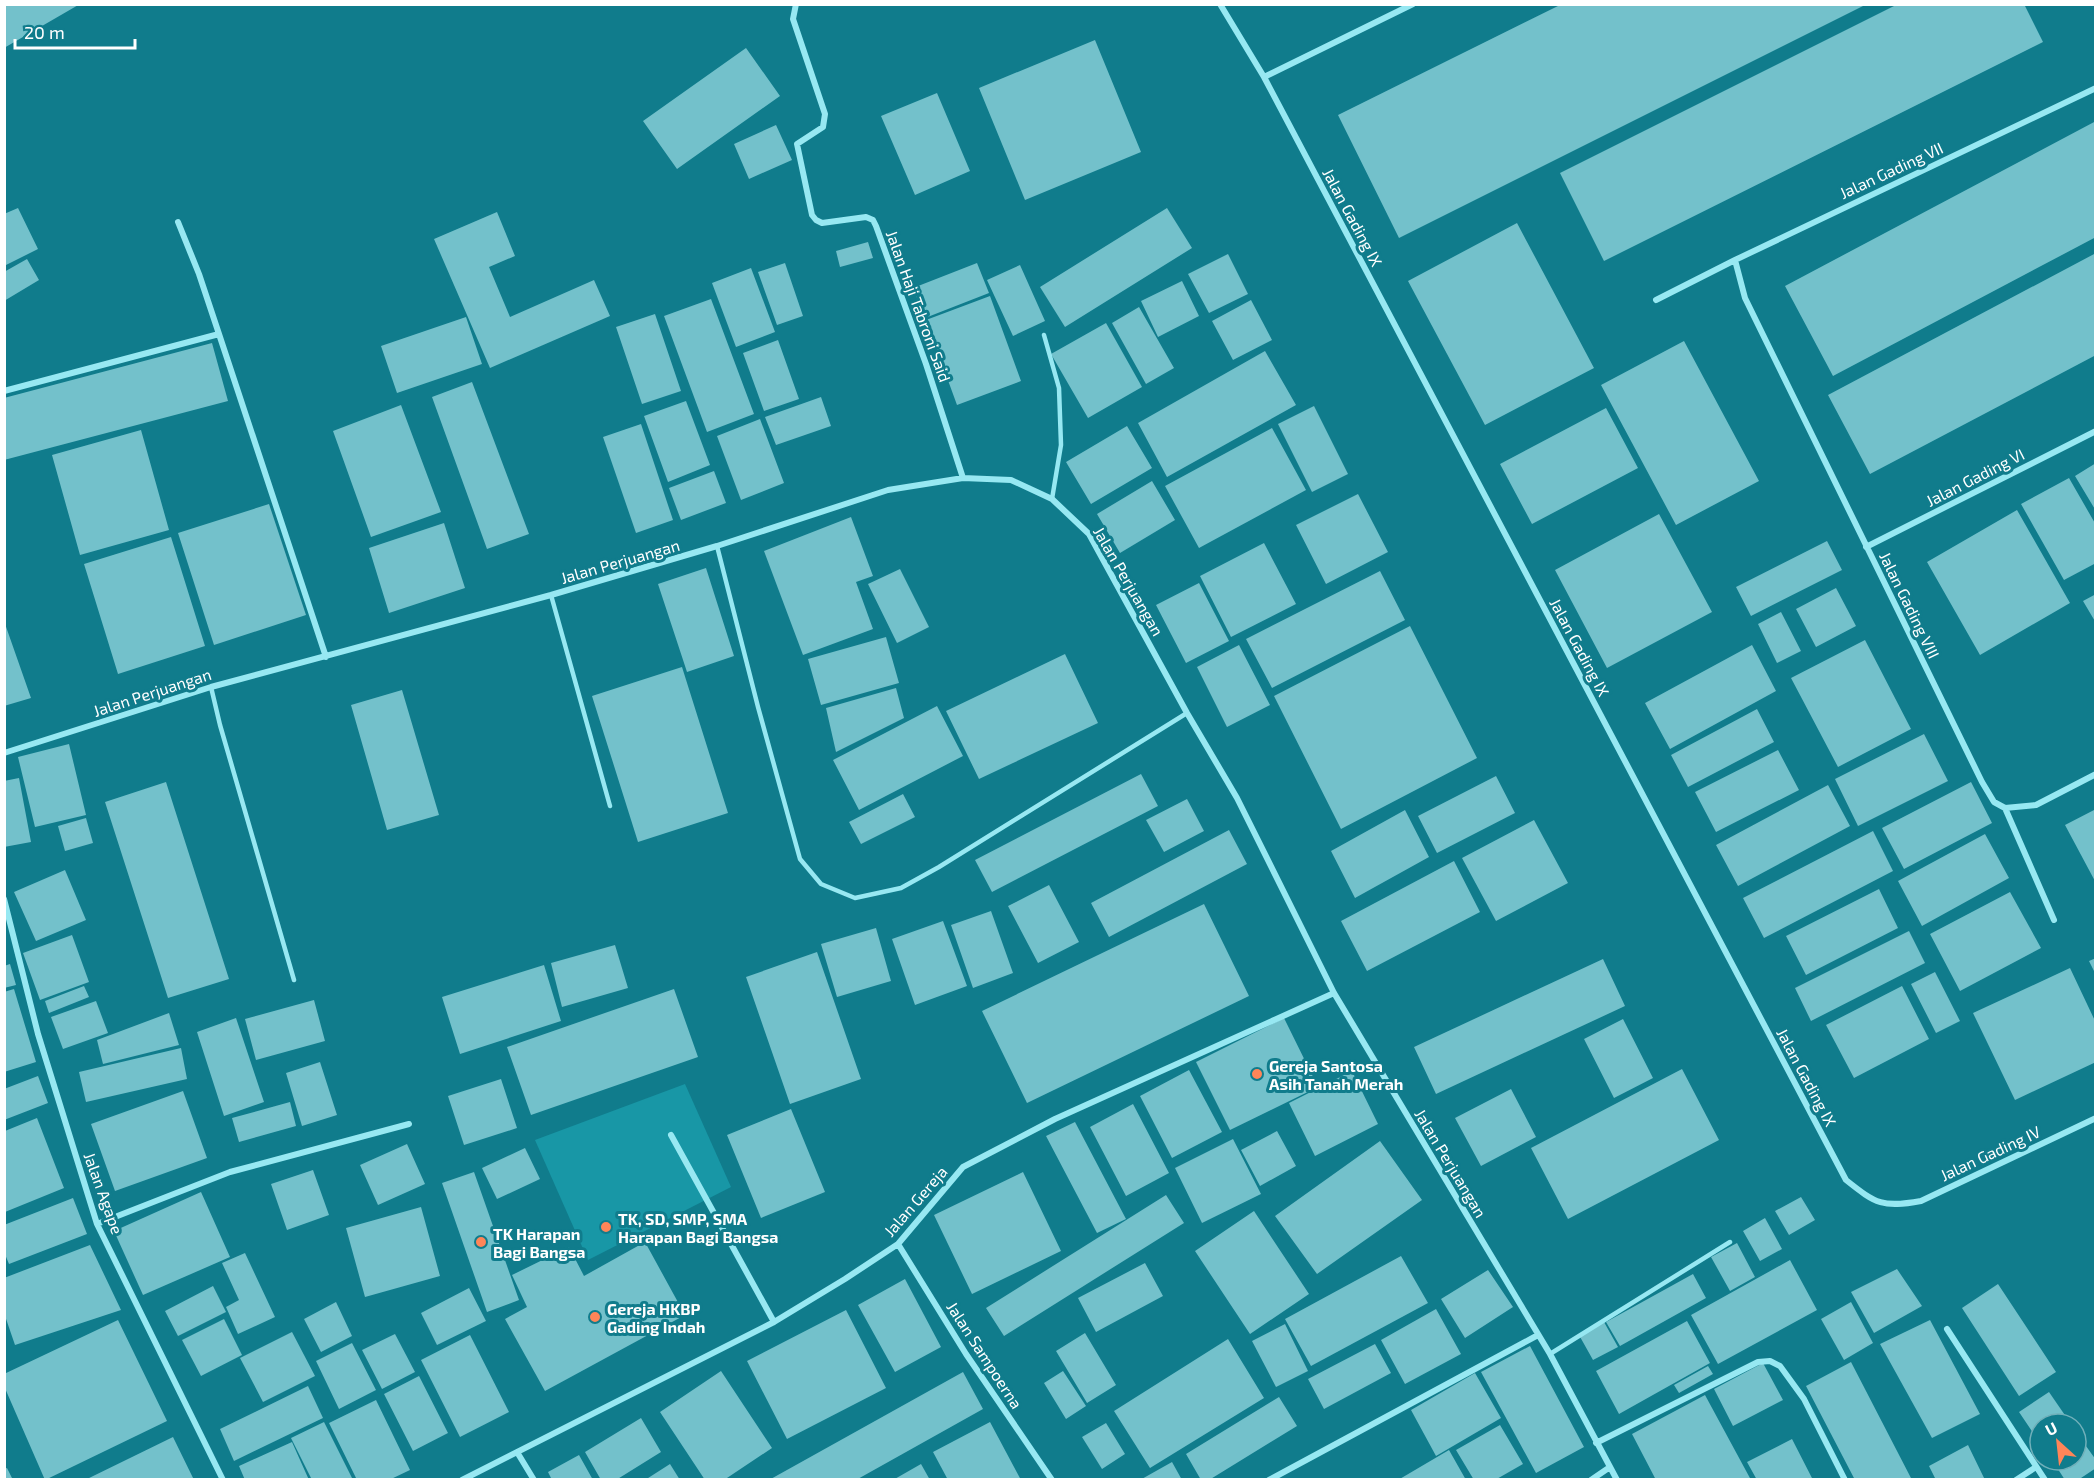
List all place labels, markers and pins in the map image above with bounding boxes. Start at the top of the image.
place label: Gereja Santosa Asih Tanah Merah [1269,1056,1403,1093]
marker: Gereja Santosa Asih Tanah Merah [1250,1067,1264,1081]
place label: TK, SD, SMP, SMA Harapan Bagi Bangsa [618,1209,778,1246]
marker: TK, SD, SMP, SMA Harapan Bagi Bangsa [599,1220,613,1234]
place label: TK Harapan Bagi Bangsa [493,1224,585,1261]
marker: TK Harapan Bagi Bangsa [474,1235,488,1249]
place label: Gereja HKBP Gading Indah [607,1299,705,1336]
marker: Gereja HKBP Gading Indah [588,1310,602,1324]

